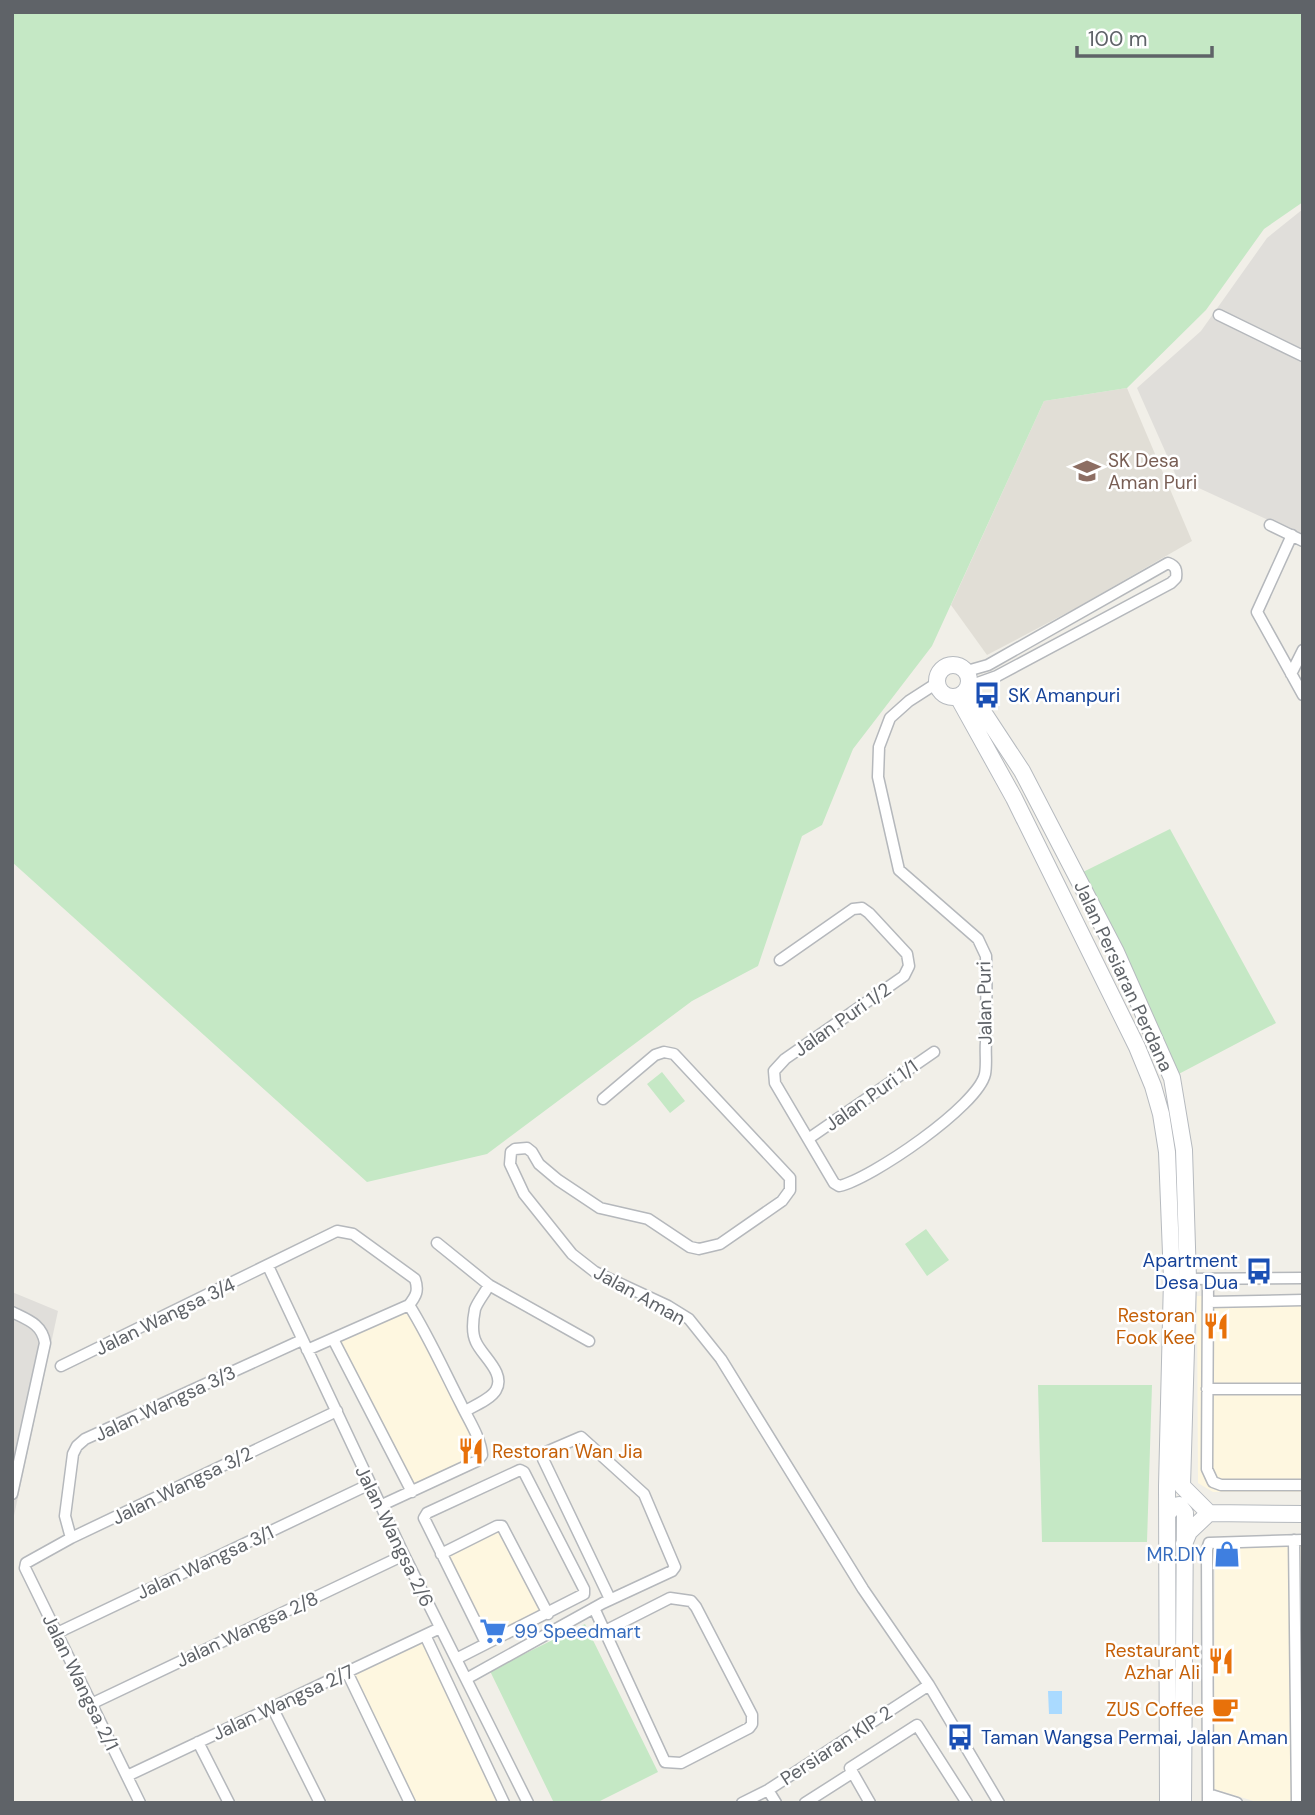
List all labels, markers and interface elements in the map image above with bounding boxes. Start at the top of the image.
scale bar [1077,14,1212,58]
text: 100 m [1088,25,1148,53]
place label: SK Desa Aman Puri [1108,448,1197,495]
school or university icon: SK Desa Aman Puri [1072,456,1102,486]
bus stop icon: SK Amanpuri [972,680,1002,710]
place label: SK Amanpuri [1008,683,1120,708]
street label: Jalan Persiaran Perdana [1068,877,1179,1076]
street label: Jalan Puri [971,961,998,1045]
street label: Jalan Puri 1/2 [789,977,896,1062]
street label: Jalan Puri 1/1 [820,1054,923,1137]
place label: Apartment Desa Dua [1143,1248,1238,1295]
bus stop icon: Apartment Desa Dua [1244,1256,1274,1286]
street label: Jalan Aman [589,1260,690,1331]
street label: Jalan Wangsa 3/4 [91,1272,239,1361]
place label: Restoran Fook Kee [1116,1303,1195,1350]
restaurant icon: Restoran Fook Kee [1201,1311,1231,1341]
street label: Jalan Wangsa 3/3 [91,1360,240,1447]
restaurant icon: Restoran Wan Jia [456,1436,486,1466]
place label: Restoran Wan Jia [492,1439,643,1464]
street label: Jalan Wangsa 3/2 [108,1441,257,1530]
street label: Jalan Wangsa 2/6 [349,1461,440,1611]
street label: Jalan Wangsa 3/1 [133,1520,278,1605]
shop icon: MR.DIY [1212,1539,1242,1569]
place label: MR.DIY [1146,1542,1206,1567]
street label: Jalan Wangsa 2/8 [172,1586,322,1673]
street label: Jalan Wangsa 2/1 [37,1610,124,1755]
supermarket icon: 99 Speedmart [478,1616,508,1646]
place label: 99 Speedmart [514,1619,641,1644]
place label: Restaurant Azhar Ali [1105,1638,1200,1685]
restaurant icon: Restaurant Azhar Ali [1206,1646,1236,1676]
street label: Jalan Wangsa 2/7 [209,1659,358,1746]
cafe icon: ZUS Coffee [1210,1694,1240,1724]
place label: ZUS Coffee [1106,1697,1204,1722]
street label: Persiaran KIP 2 [776,1700,897,1791]
bus stop icon: Taman Wangsa Permai, Jalan Aman [945,1722,975,1752]
place label: Taman Wangsa Permai, Jalan Aman [981,1725,1288,1750]

